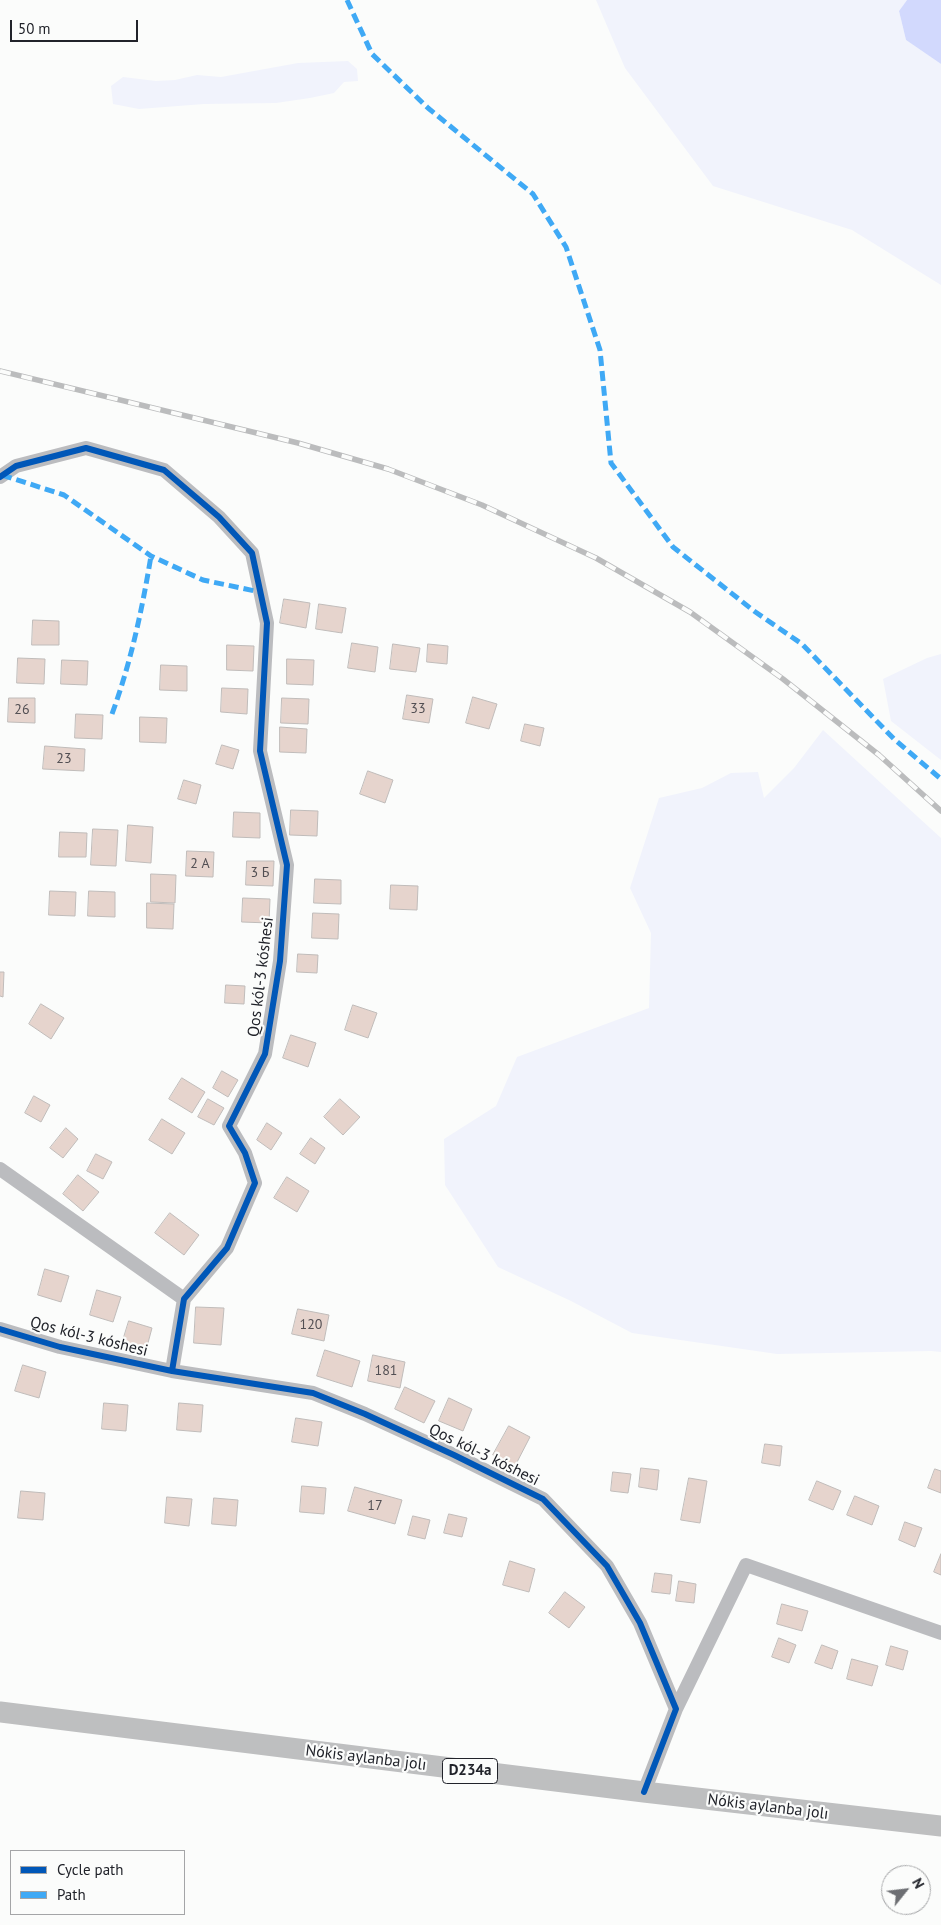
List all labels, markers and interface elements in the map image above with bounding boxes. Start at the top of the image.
scale bar [12,10,140,42]
text: 50 m [18,19,51,38]
house number: 33 [410,701,426,717]
house number: 26 [14,702,30,718]
house number: 23 [56,751,72,767]
house number: 2 А [190,856,210,872]
house number: 3 Б [250,865,270,881]
street label: Qos kól-3 kóshesi [244,916,278,1038]
street label: Qos kól-3 kóshesi [28,1313,150,1361]
house number: 120 [300,1317,322,1333]
house number: 181 [375,1363,397,1379]
street label: Qos kól-3 kóshesi [426,1420,542,1490]
house number: 17 [367,1498,383,1514]
street label: Nókis aylanba jolı [304,1741,428,1775]
road number: D234a [442,1758,498,1784]
street label: Nókis aylanba jolı [706,1790,830,1824]
legend [10,1850,185,1915]
text: Cycle path [57,1860,123,1879]
north arrow [881,1865,931,1915]
text: N [908,1875,928,1892]
text: Path [57,1885,86,1904]

